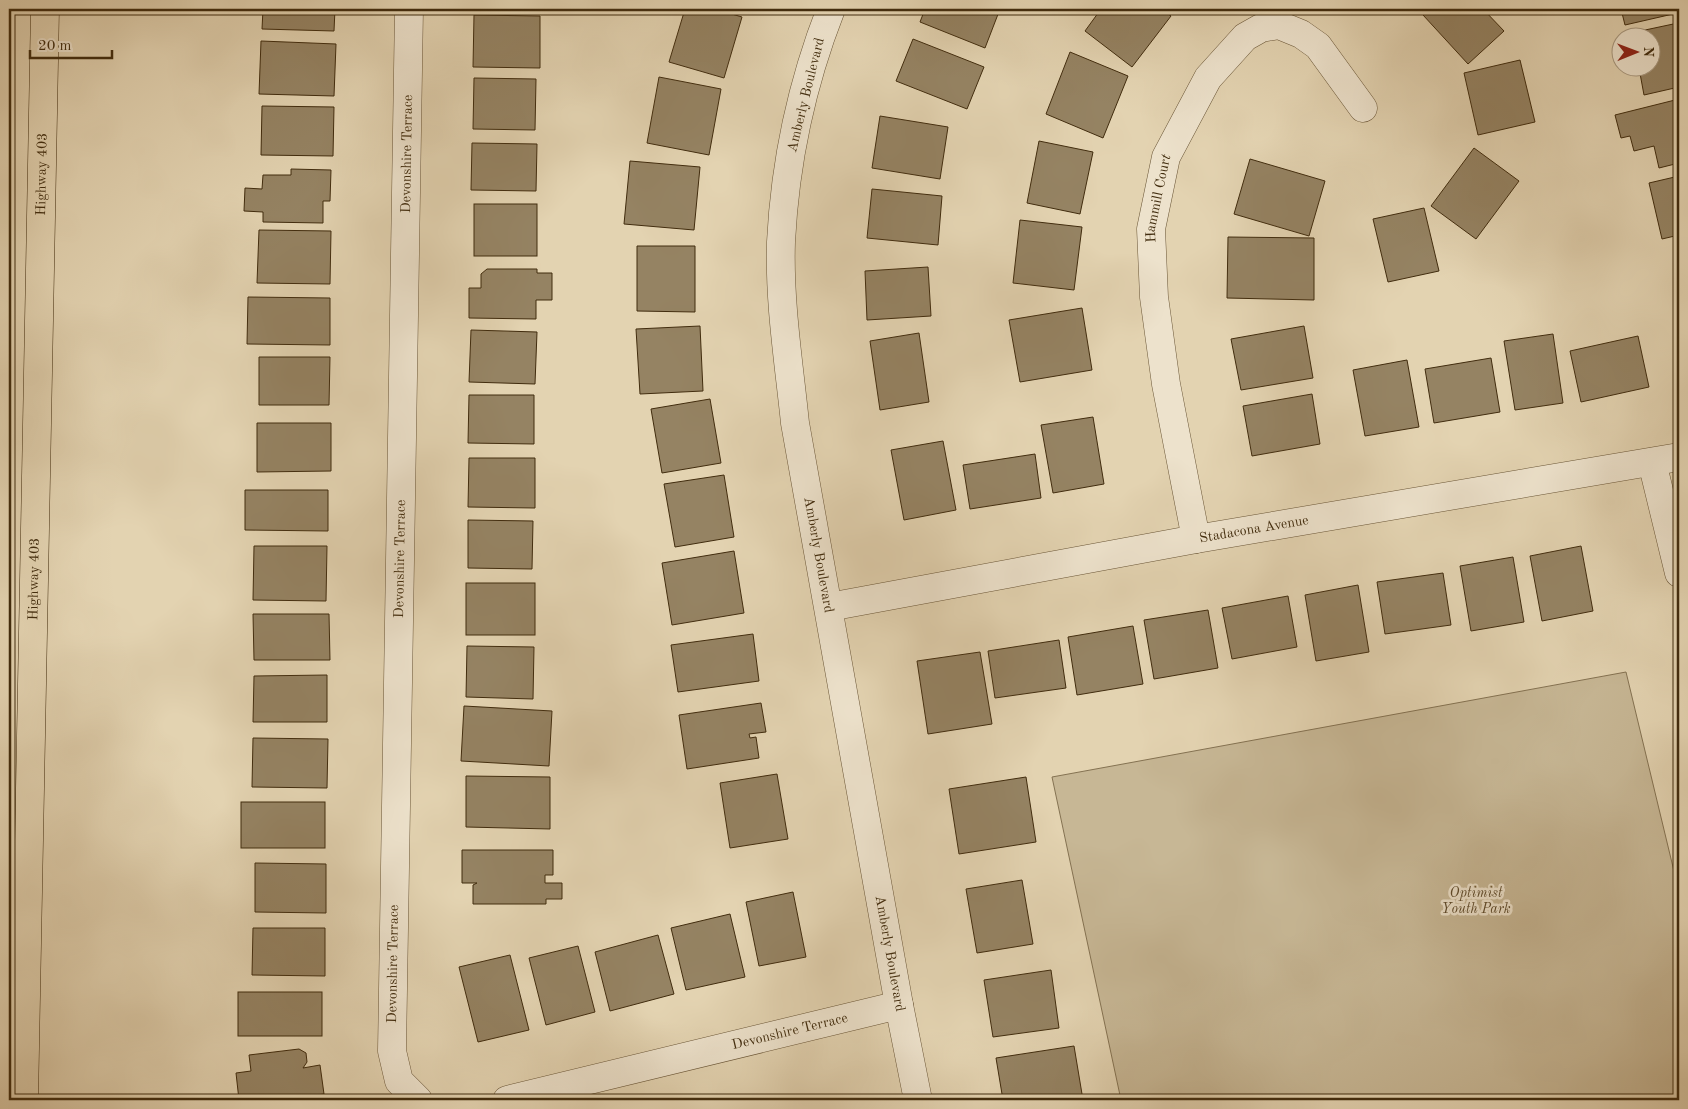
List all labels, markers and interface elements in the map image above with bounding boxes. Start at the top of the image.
scale bar [30,28,112,60]
north arrow [1610,28,1660,78]
street label: Amberly Boulevard [785,36,827,154]
text: 20 m [38,39,72,54]
text: N [1641,46,1655,58]
street label: Devonshire Terrace [399,95,415,213]
street label: Highway 403 [34,133,50,216]
street label: Hammill Court [1144,151,1173,243]
street label: Amberly Boulevard [801,496,836,614]
street label: Devonshire Terrace [392,500,408,618]
street label: Stadacona Avenue [1198,513,1310,545]
street label: Highway 403 [26,538,42,621]
park label: Optimist Youth Park [1441,886,1511,916]
street label: Amberly Boulevard [873,894,907,1013]
street label: Devonshire Terrace [385,905,401,1023]
street label: Devonshire Terrace [730,1011,849,1052]

